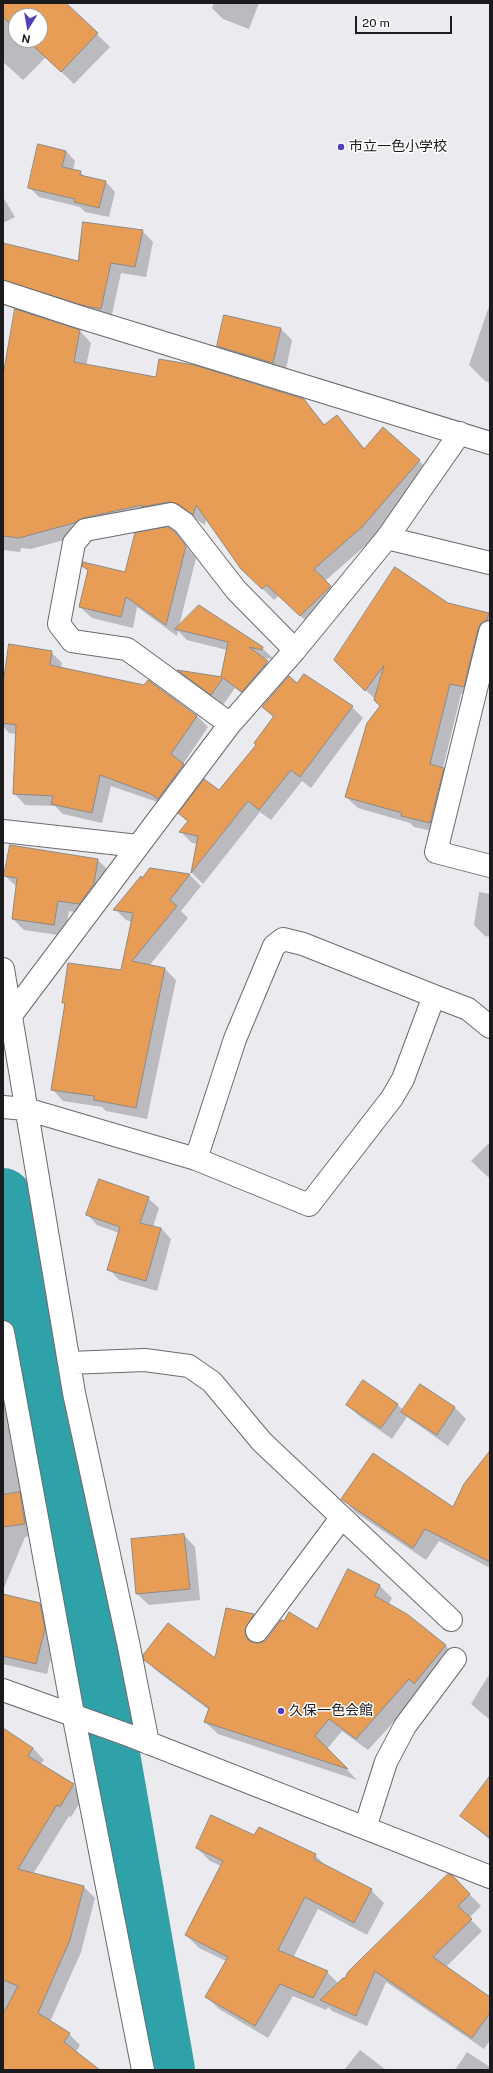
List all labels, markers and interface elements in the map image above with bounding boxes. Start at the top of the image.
north arrow [8,8,48,48]
scale bar [357,8,454,34]
text: 20 m [362,16,390,30]
text: N [21,32,31,46]
place label: 市立一色小学校 [349,139,447,155]
marker: 市立一色小学校 [336,142,346,152]
place label: 久保一色会館 [289,1703,373,1719]
marker: 久保一色会館 [276,1706,286,1716]

